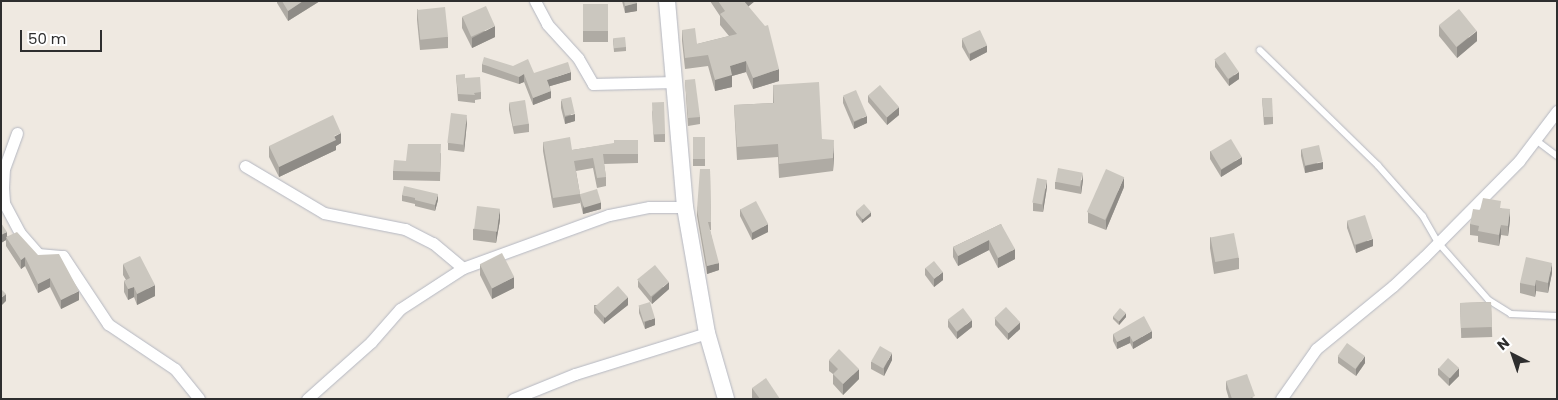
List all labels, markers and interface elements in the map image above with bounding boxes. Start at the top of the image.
scale bar [22,20,105,52]
text: 50 m [28,28,66,49]
north arrow [1488,330,1538,380]
text: N [1493,333,1514,355]

